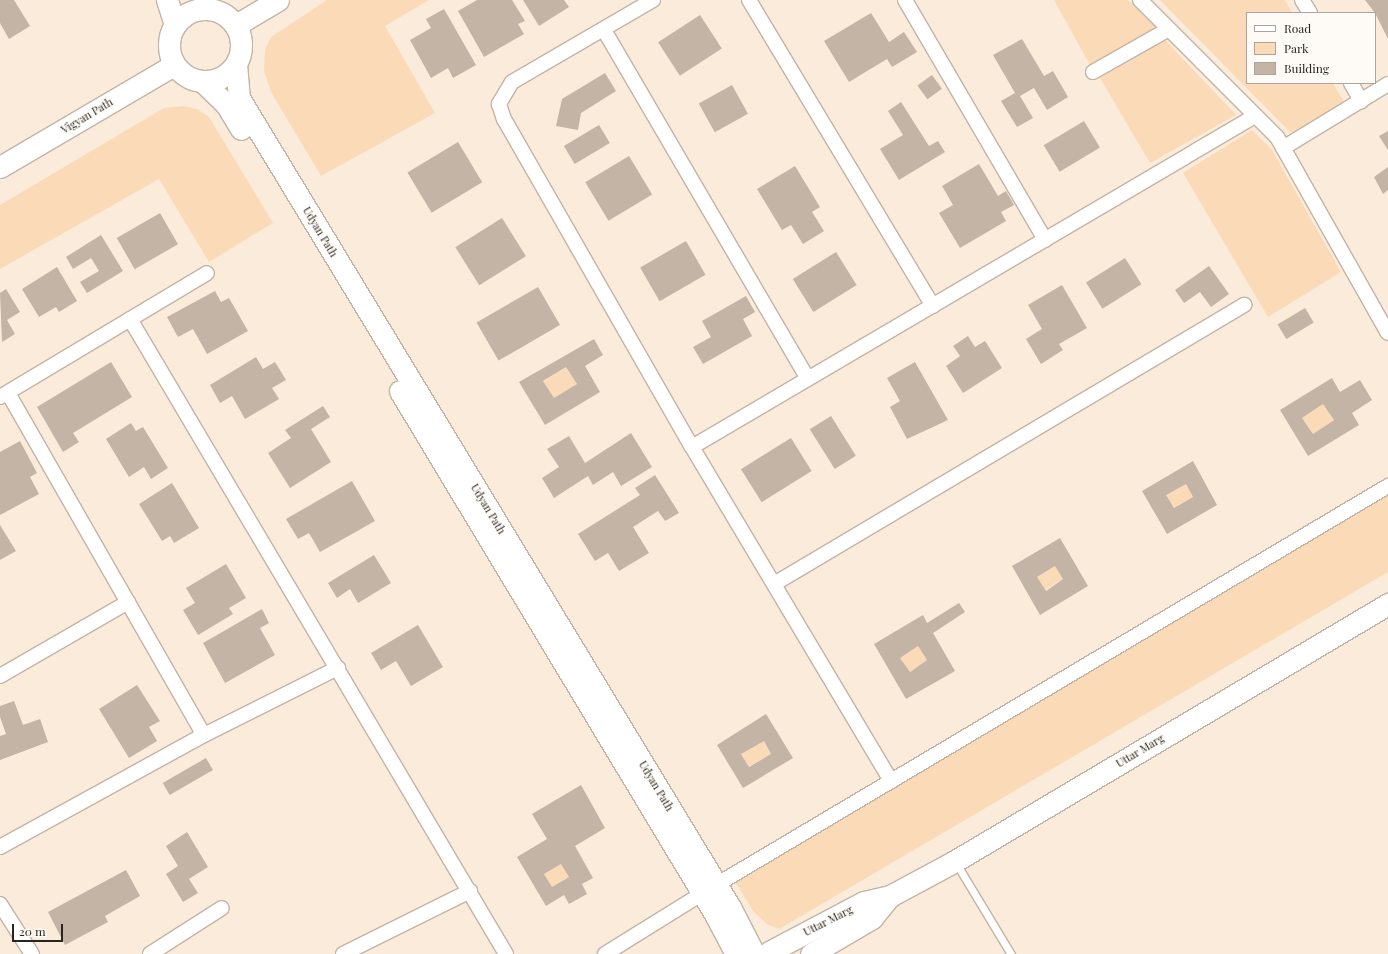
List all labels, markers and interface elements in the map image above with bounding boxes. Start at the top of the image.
legend [1246,12,1376,84]
text: Road [1284,20,1311,36]
text: Park [1284,40,1309,56]
text: Building [1284,60,1329,76]
street label: Vigyan Path [59,95,115,137]
street label: Udyan Path [300,205,340,259]
street label: Udyan Path [468,482,508,536]
street label: Uttar Marg [1114,732,1166,770]
street label: Udyan Path [636,759,676,813]
street label: Uttar Marg [801,903,855,939]
scale bar [14,916,65,942]
text: 20 m [19,923,46,939]

